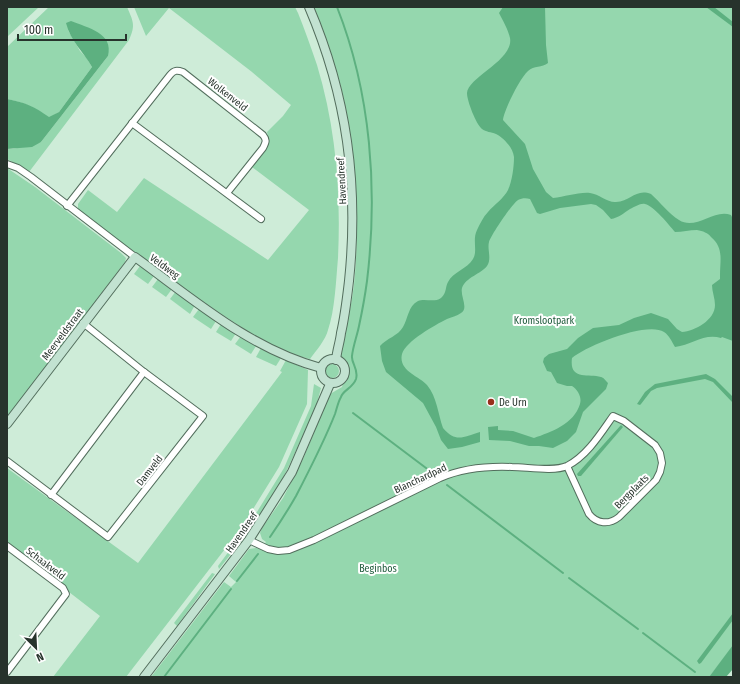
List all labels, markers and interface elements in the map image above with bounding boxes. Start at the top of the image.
scale bar [18,16,126,42]
text: 100 m [24,23,53,37]
street label: Wolkenveld [205,75,250,114]
street label: Havendreef [335,156,349,205]
street label: Veldweg [147,252,182,282]
street label: Meerveldstraat [39,306,87,363]
park label: Kromslootpark [514,315,575,327]
marker: De Urn [486,397,496,407]
place label: De Urn [499,397,527,409]
street label: Damveld [134,453,165,488]
street label: Blanchardpad [392,461,449,496]
street label: Bergplaats [612,472,651,511]
street label: Havendreef [223,509,261,555]
street label: Schaakveld [23,545,67,583]
park label: Beginbos [359,563,397,575]
north arrow [16,628,56,668]
text: N [34,649,46,664]

